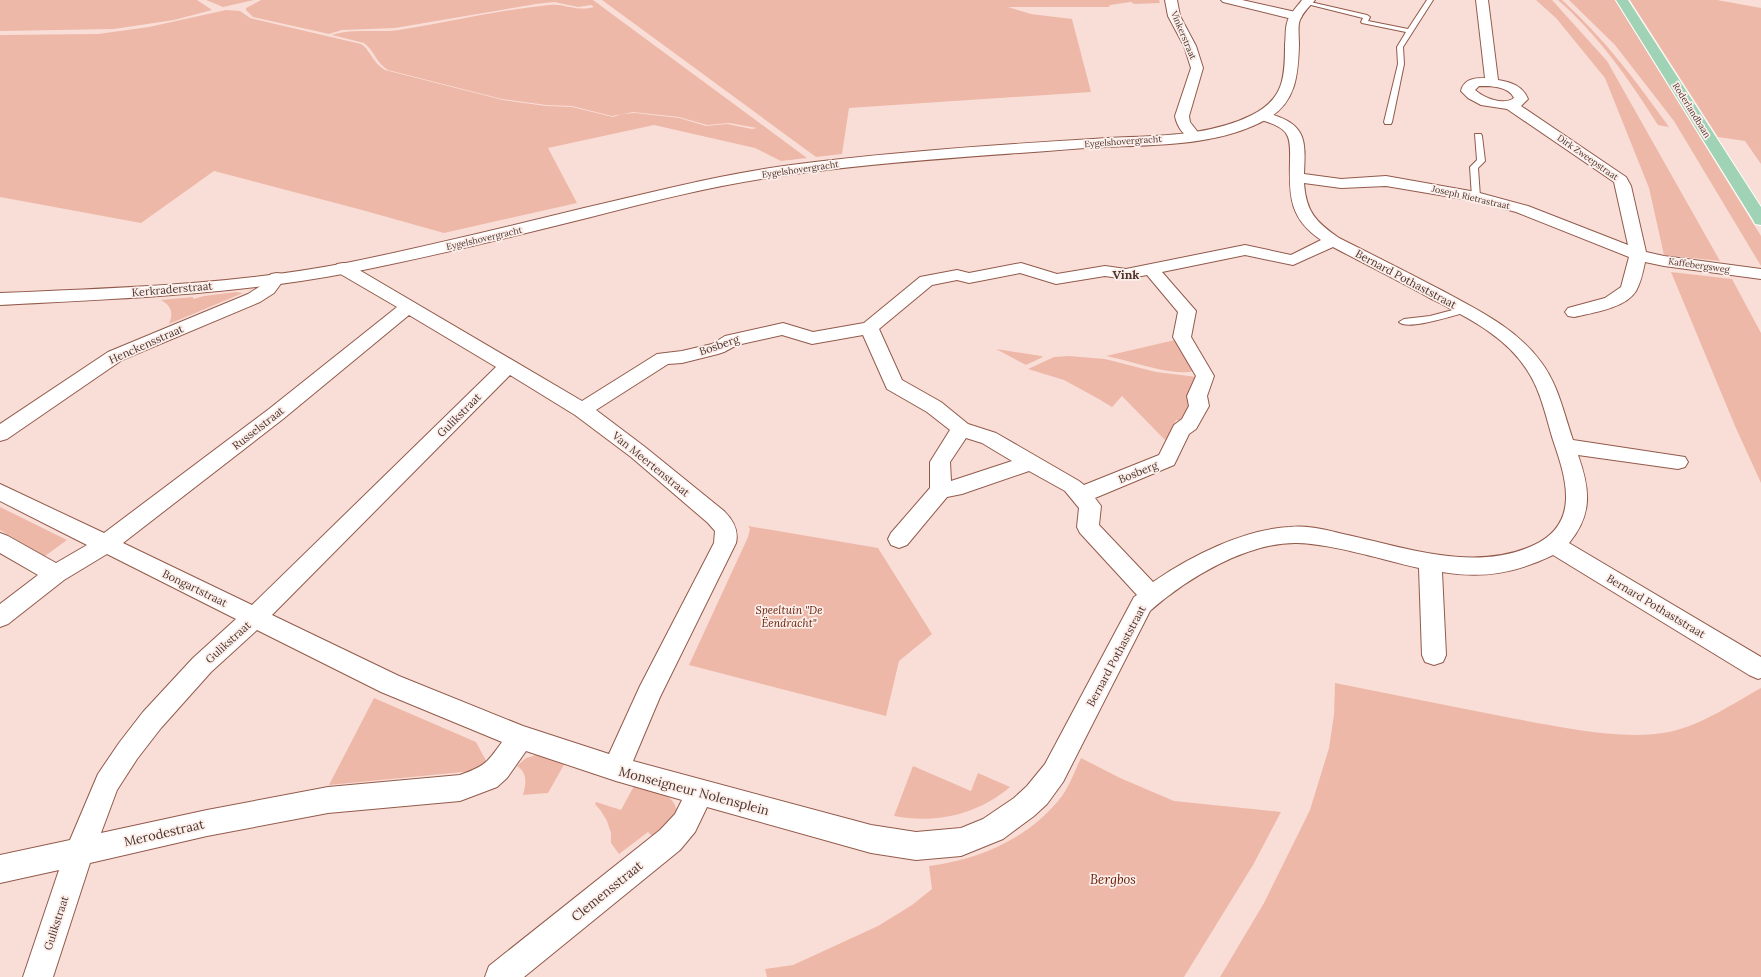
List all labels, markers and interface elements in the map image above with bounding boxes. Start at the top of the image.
street label: Vinkerstraat [1168,8,1199,61]
street label: Roderlandbaan [1671,80,1714,140]
street label: Dirk Zweepstraat [1555,132,1621,182]
street label: Eygelshovergracht [1084,133,1163,149]
street label: Eygelshovergracht [761,158,840,180]
street label: Joseph Rietrastraat [1430,182,1512,211]
street label: Eygelshovergracht [445,224,523,252]
street label: Bernard Pothaststraat [1353,246,1460,312]
street label: Kaffebergsweg [1668,255,1731,275]
district label: Vink [1113,267,1139,282]
street label: Kerkraderstraat [131,278,214,300]
street label: Henckensstraat [107,321,186,367]
street label: Bosberg [697,331,742,358]
street label: Gulikstraat [434,390,484,440]
street label: Russelstraat [229,403,287,453]
street label: Van Meertenstraat [609,428,693,500]
street label: Bosberg [1116,457,1161,486]
street label: Bongartstraat [160,566,230,610]
street label: Bernard Pothaststraat [1604,571,1708,641]
street label: Bernard Pothaststraat [1083,602,1149,709]
park label: Speeltuin "De Ëendracht" [755,603,823,630]
street label: Gulikstraat [202,617,254,666]
street label: Monseigneur Nolensplein [617,763,771,819]
street label: Merodestraat [122,816,206,850]
street label: Clemensstraat [568,857,646,925]
park label: Bergbos [1090,871,1136,888]
street label: Gulikstraat [41,893,72,952]

